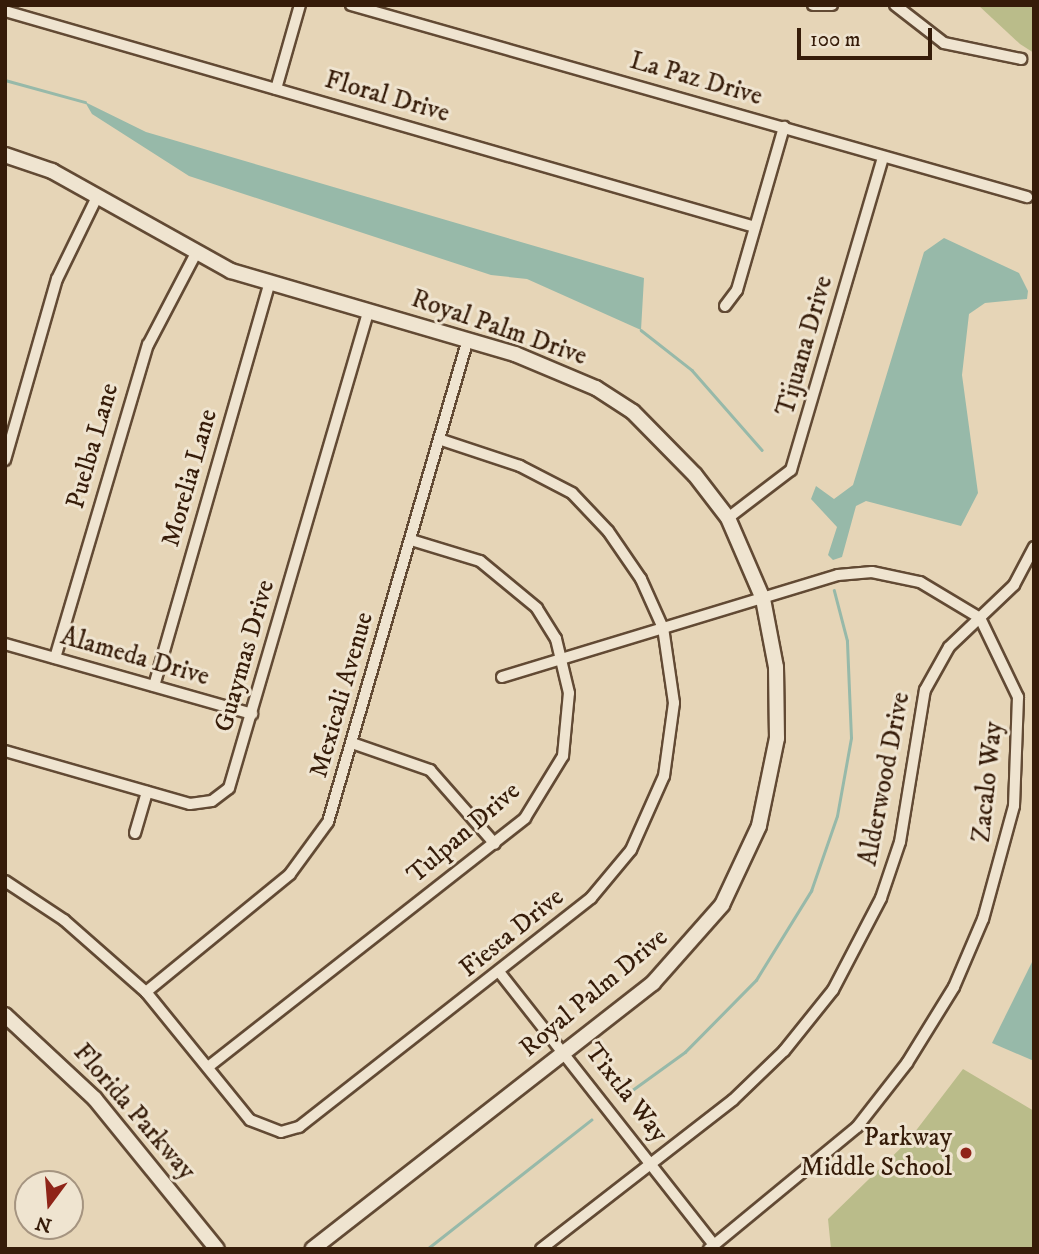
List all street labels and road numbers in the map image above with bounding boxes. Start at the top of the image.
street label: La Paz Drive [626,45,766,113]
street label: Floral Drive [321,64,453,130]
street label: Tijuana Drive [770,272,840,420]
street label: Royal Palm Drive [407,283,591,373]
street label: Puelba Lane [60,380,126,512]
street label: Morelia Lane [155,406,225,550]
street label: Guaymas Drive [208,576,282,736]
street label: Mexicali Avenue [303,609,381,781]
street label: Alameda Drive [57,621,213,693]
street label: Alderwood Drive [853,689,917,869]
street label: Zacalo Way [966,720,1010,844]
street label: Tulpan Drive [401,776,527,890]
street label: Fiesta Drive [454,882,570,984]
street label: Royal Palm Drive [514,922,674,1064]
street label: Florida Parkway [66,1037,202,1187]
street label: Tixtla Way [578,1037,674,1149]

